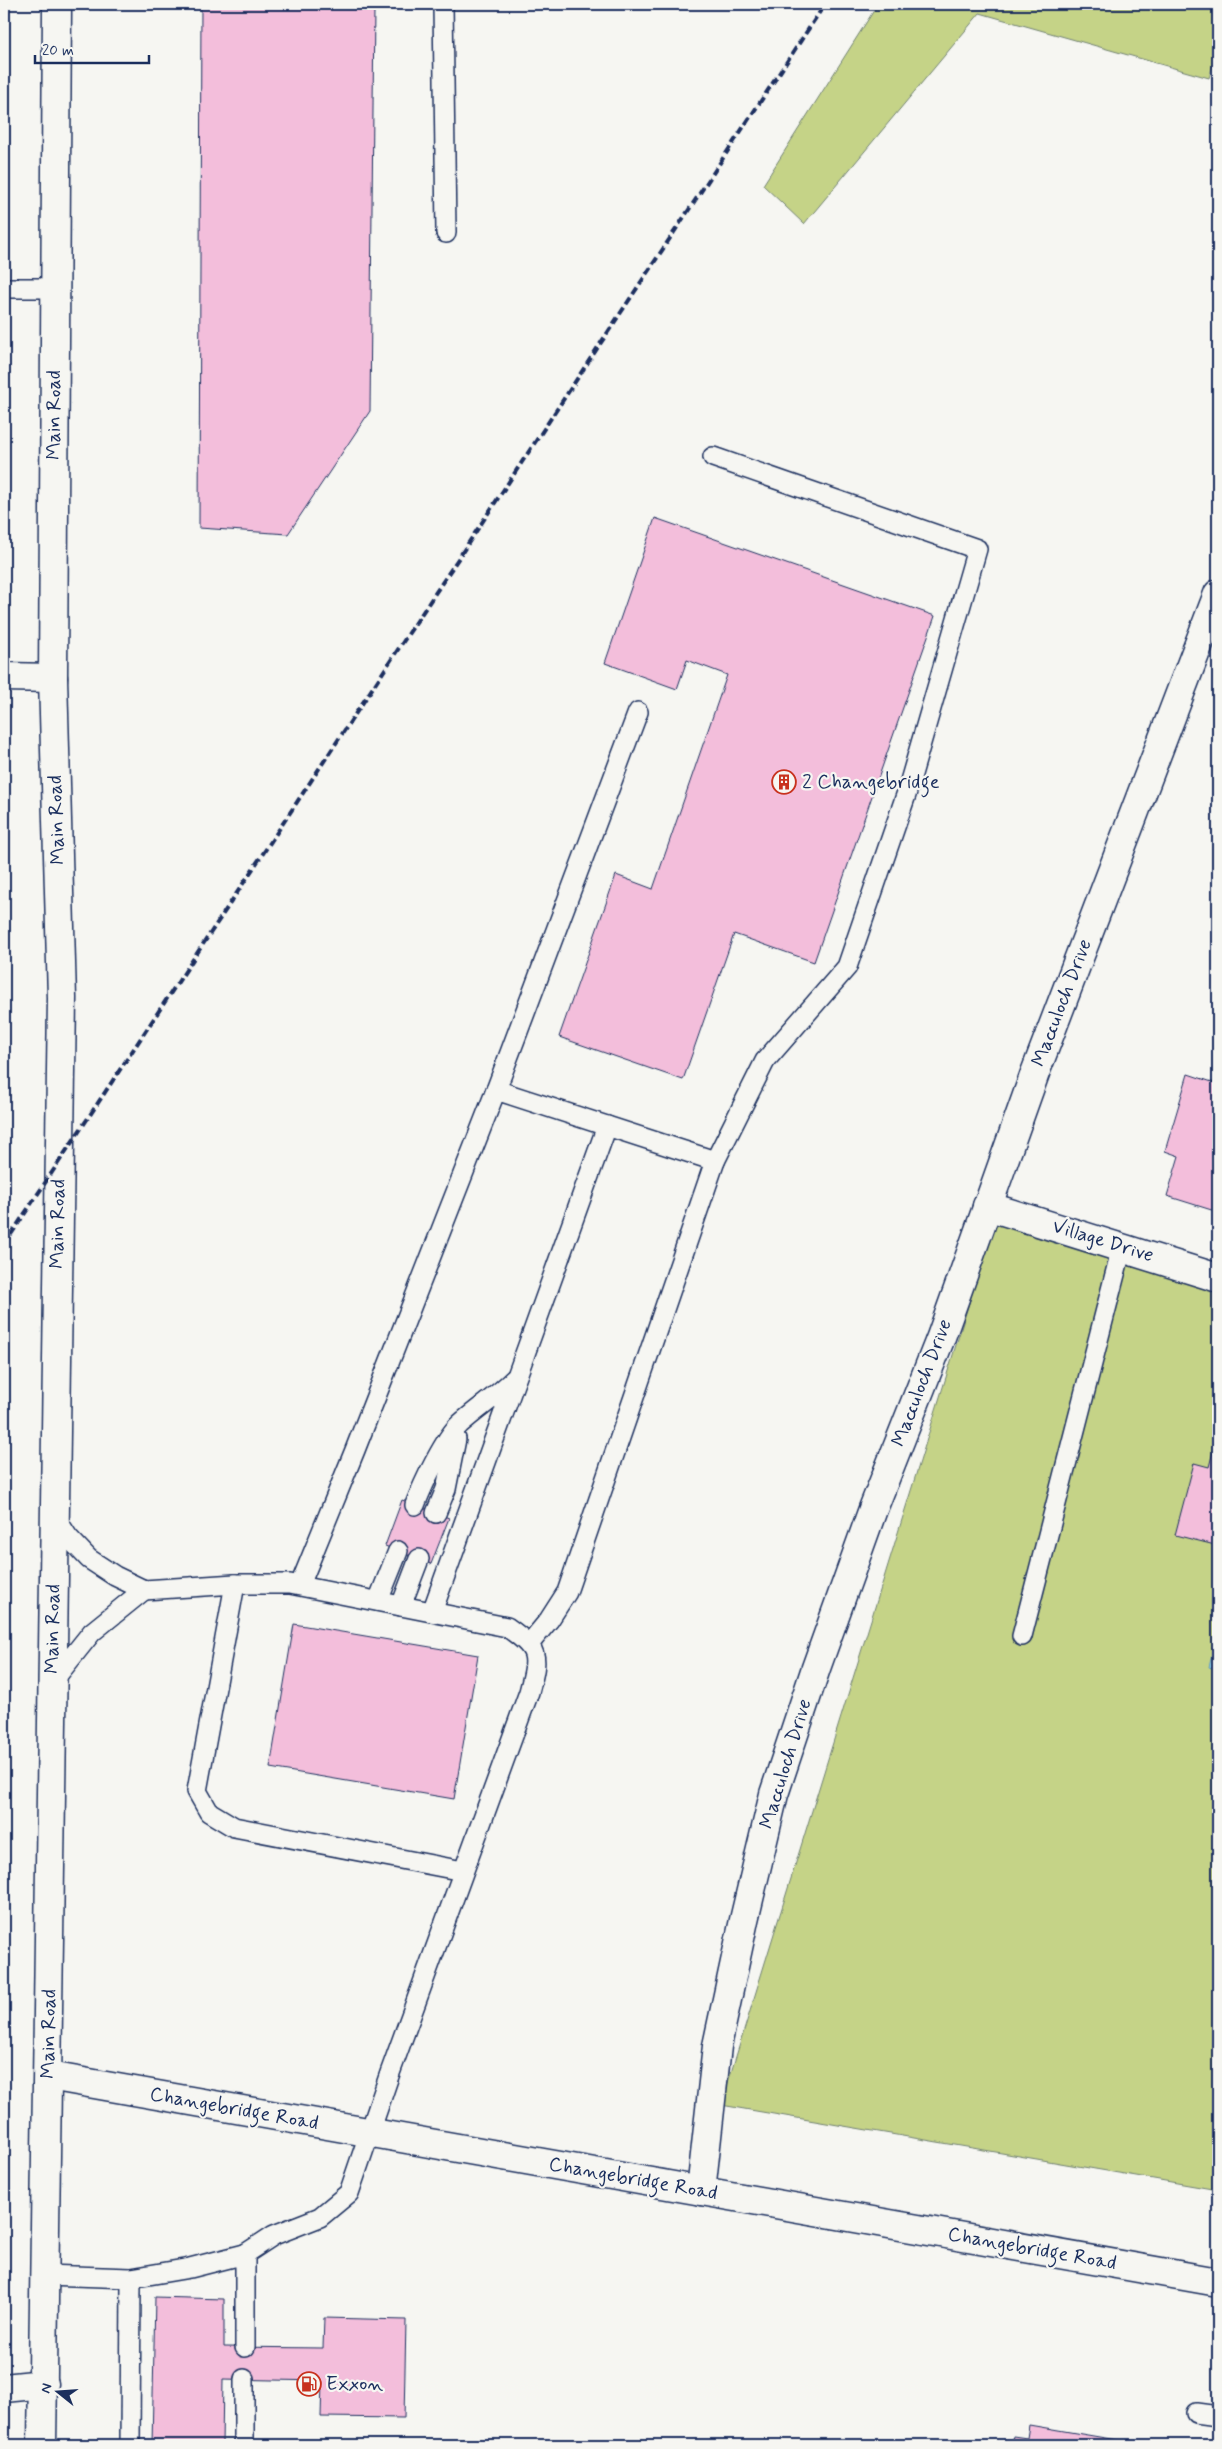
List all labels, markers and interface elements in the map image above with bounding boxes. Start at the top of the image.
scale bar [35,32,149,64]
text: 20 m [42,41,74,61]
street label: Main Road [41,370,68,460]
building icon: 2 Changebridge [771,769,797,795]
place label: 2 Changebridge [802,769,940,798]
street label: Main Road [42,775,72,865]
street label: Macculoch Drive [1025,935,1099,1071]
street label: Main Road [44,1179,72,1269]
street label: Village Drive [1049,1213,1157,1269]
street label: Macculoch Drive [885,1315,959,1451]
street label: Main Road [39,1584,67,1674]
street label: Macculoch Drive [753,1696,819,1832]
street label: Main Road [35,1989,63,2079]
street label: Changebridge Road [147,2081,320,2139]
street label: Changebridge Road [546,2151,719,2209]
street label: Changebridge Road [945,2221,1118,2279]
north arrow [32,2366,82,2416]
fuel station icon: Exxon [296,2371,322,2397]
place label: Exxon [326,2371,383,2398]
text: N [37,2381,56,2396]

